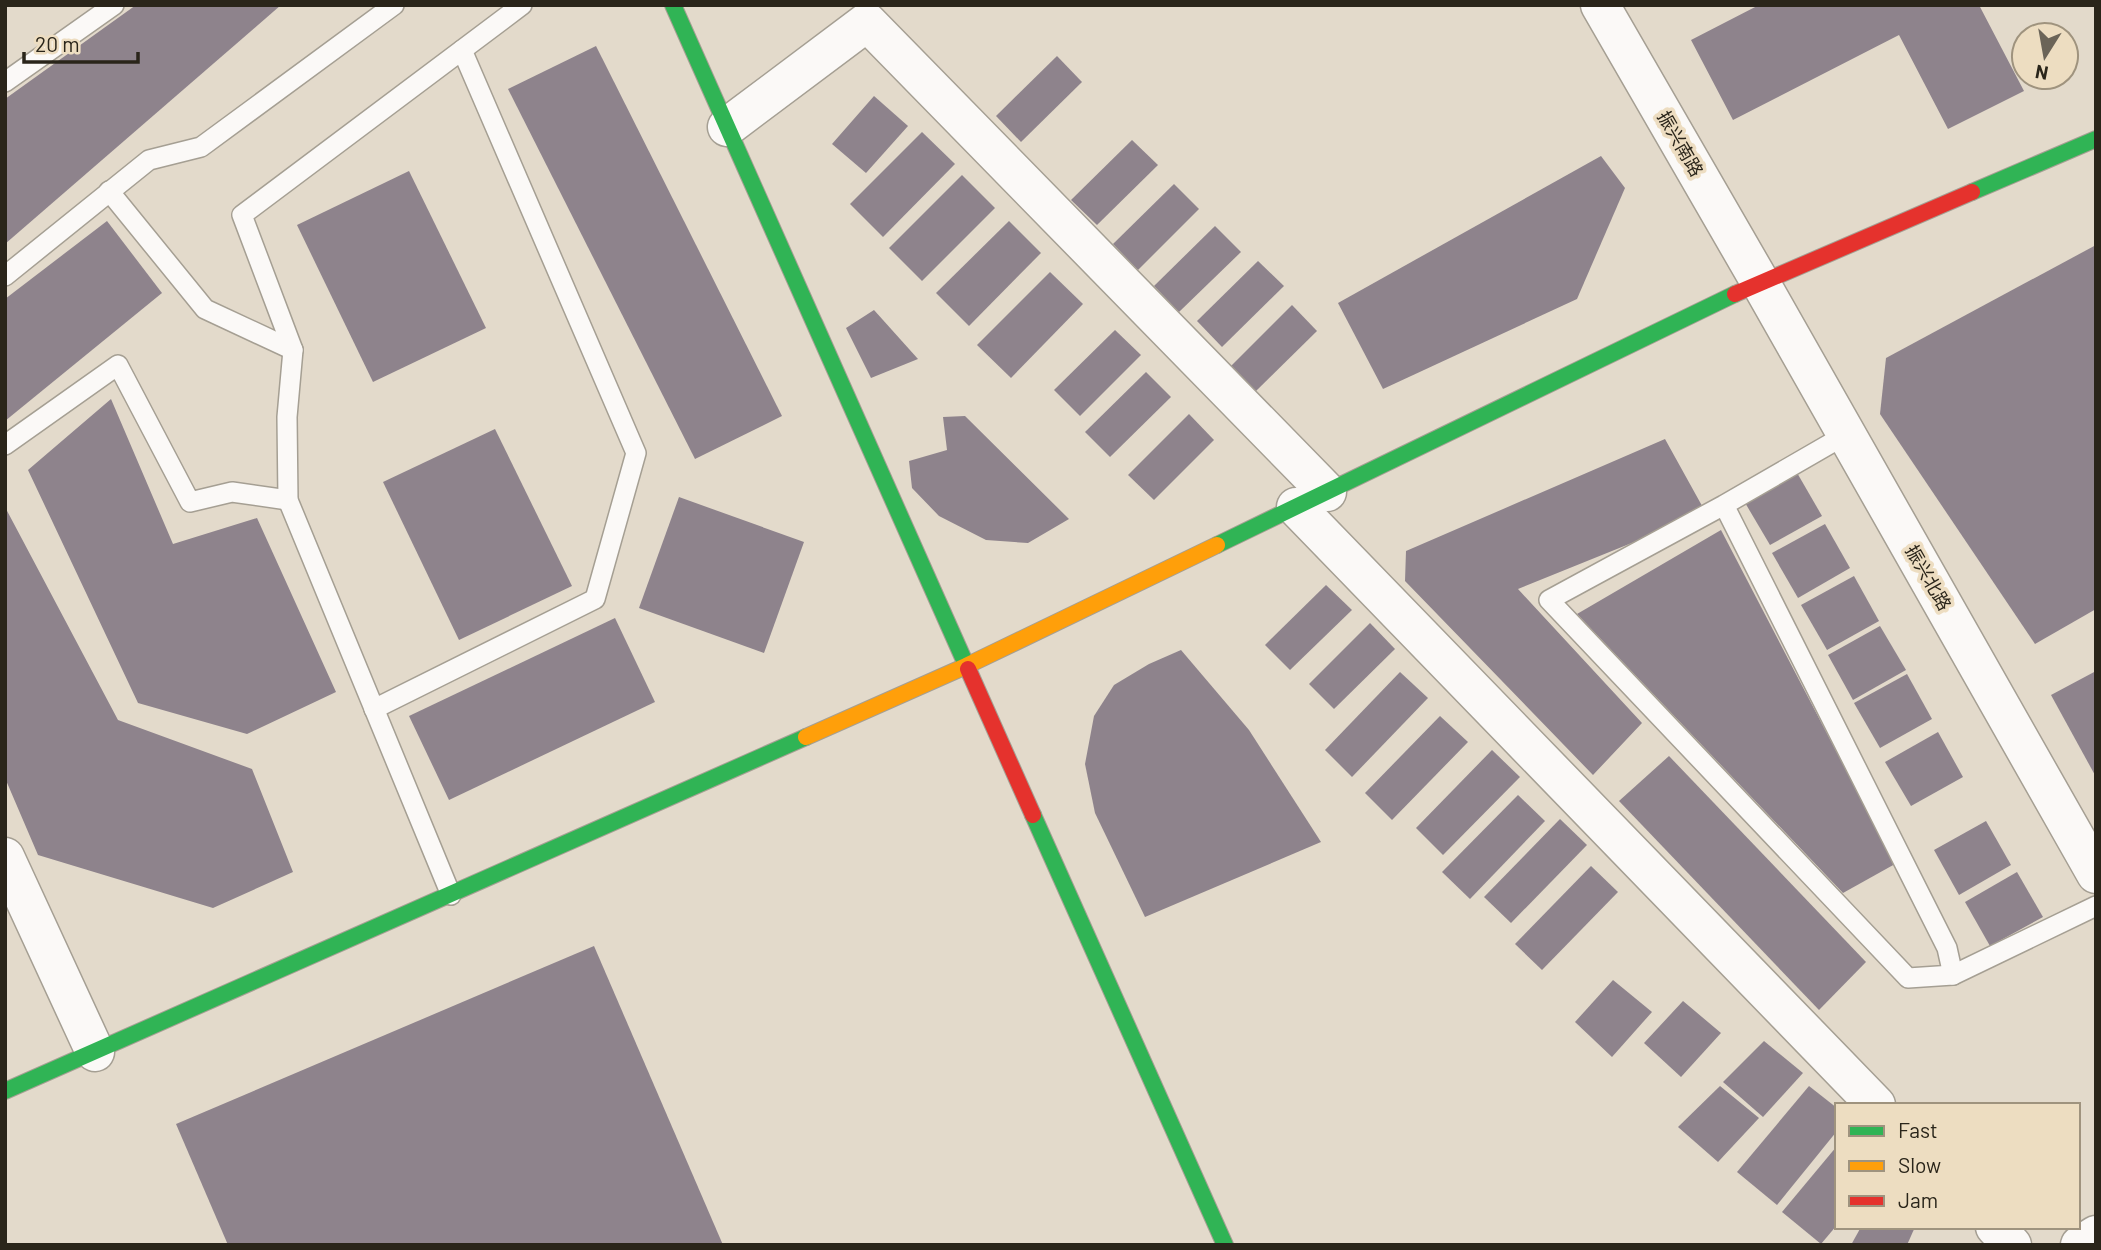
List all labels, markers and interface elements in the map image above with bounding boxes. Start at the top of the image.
scale bar [24,21,138,65]
north arrow [2010,21,2080,91]
text: 20 m [35,31,80,56]
text: N [2033,61,2050,86]
street label: 振兴南路 [1653,107,1708,180]
street label: 振兴北路 [1901,541,1956,614]
legend [1835,1103,2080,1229]
text: Fast [1898,1117,1938,1142]
text: Slow [1898,1152,1941,1177]
text: Jam [1898,1187,1938,1212]

